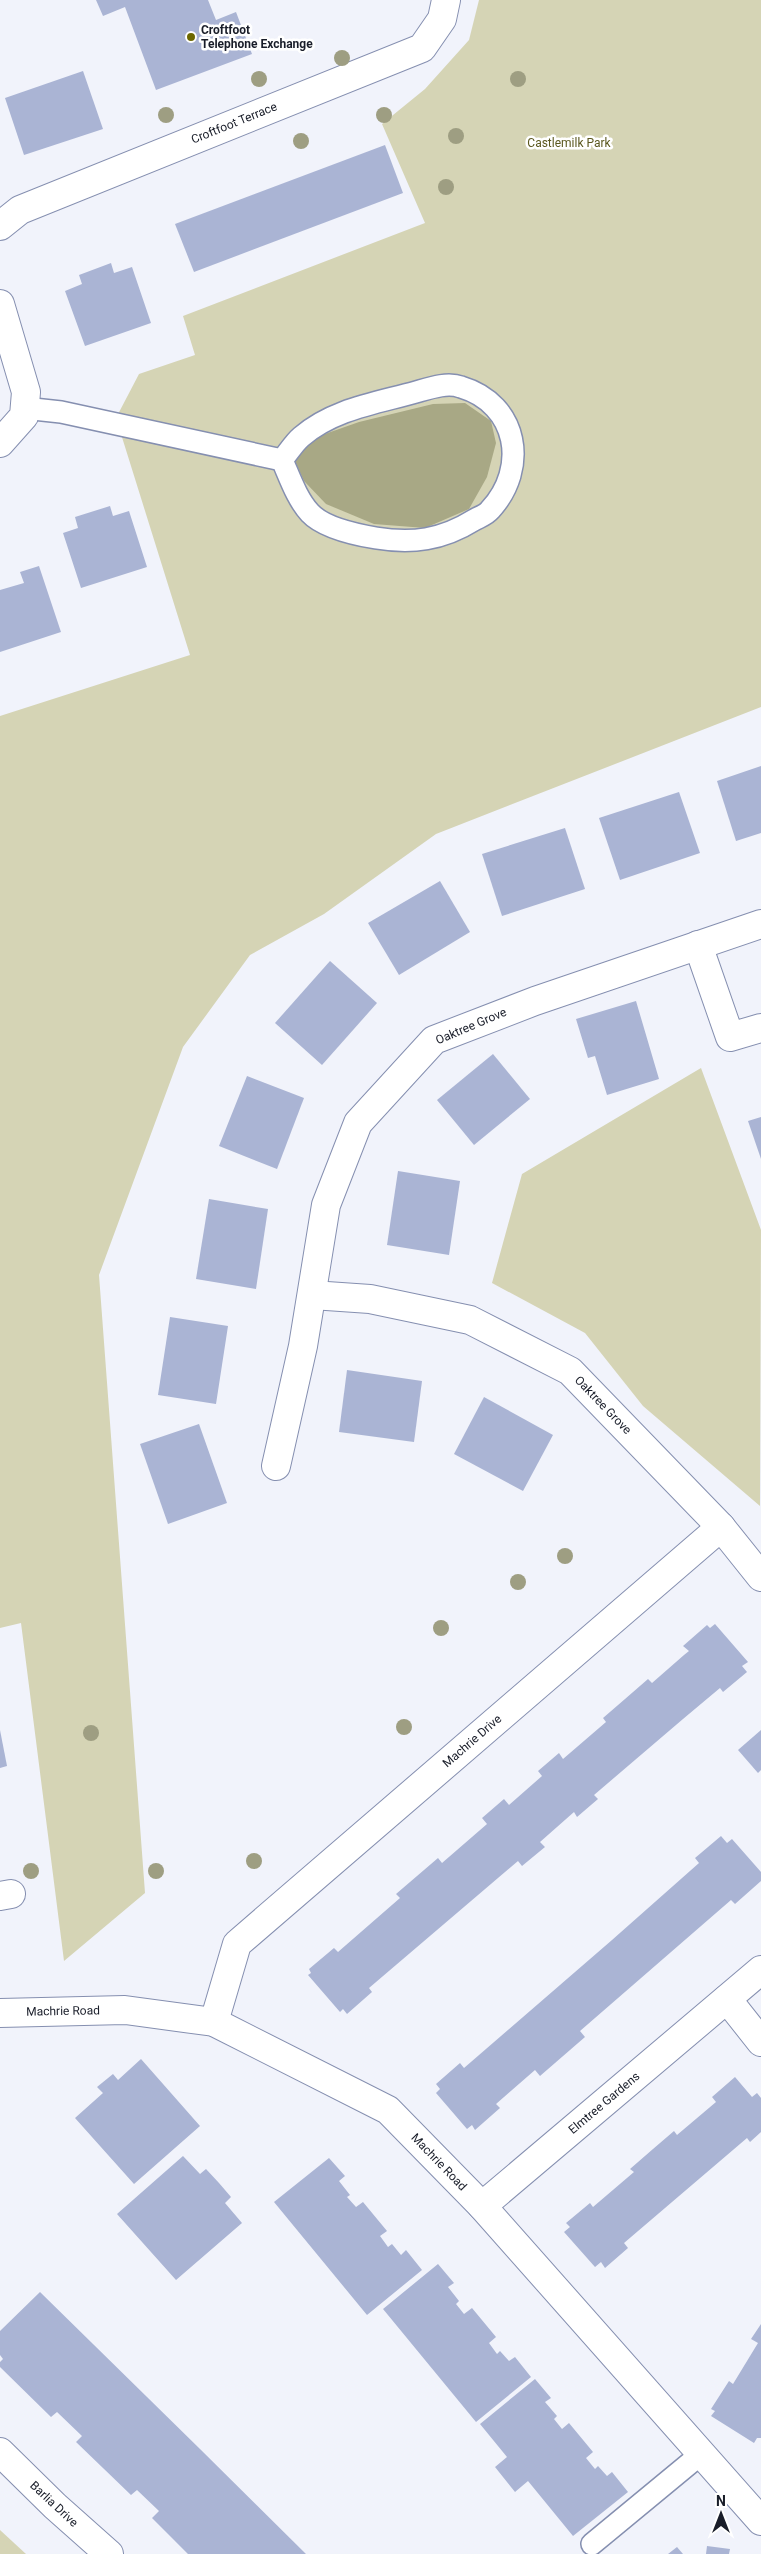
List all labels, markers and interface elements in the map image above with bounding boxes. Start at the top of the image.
place label: Croftfoot Telephone Exchange [201,23,313,51]
marker: Croftfoot Telephone Exchange [185,31,197,43]
street label: Croftfoot Terrace [189,99,279,147]
park label: Castlemilk Park [527,136,612,150]
street label: Oaktree Grove [434,1005,508,1047]
street label: Oaktree Grove [572,1373,634,1437]
street label: Machrie Drive [440,1712,504,1770]
street label: Machrie Road [26,2003,100,2019]
street label: Elmtree Gardens [566,2069,642,2137]
street label: Machrie Road [408,2131,470,2193]
street label: Barlia Drive [27,2478,81,2530]
north arrow [696,2489,746,2539]
text: N [716,2493,726,2509]

